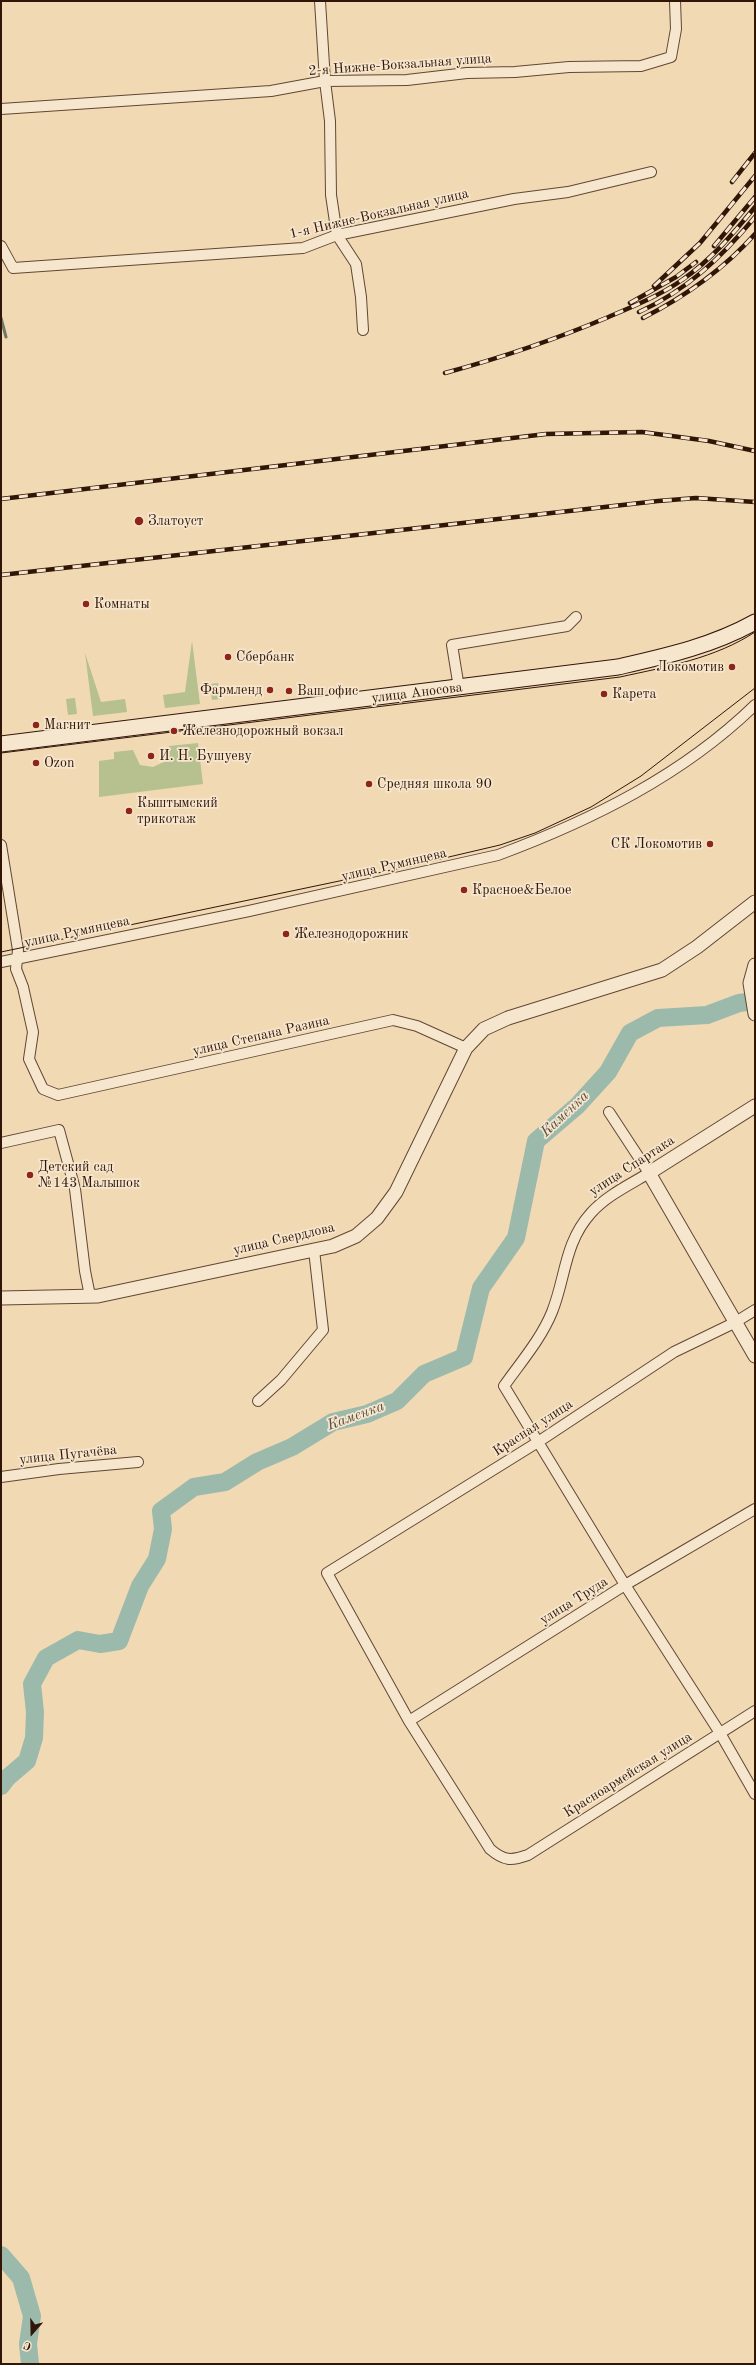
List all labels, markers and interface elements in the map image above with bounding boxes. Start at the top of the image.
street label: 2-я Нижне-Вокзальная улица [308,50,492,80]
street label: 1-я Нижне-Вокзальная улица [288,185,470,243]
place label: Златоуст [148,513,203,529]
marker: Златоуст [133,515,145,527]
place label: Комнаты [94,596,150,612]
marker: Комнаты [81,599,91,609]
place label: Сбербанк [236,649,295,665]
marker: Сбербанк [223,652,233,662]
place label: Локомотив [656,659,724,675]
marker: Локомотив [727,662,737,672]
street label: улица Аносова [370,679,464,707]
place label: Фармленд [200,682,262,698]
place label: Ваш офис [297,683,358,699]
marker: Фармленд [265,685,275,695]
marker: Ваш офис [284,686,294,696]
place label: Карета [612,686,656,702]
marker: Карета [599,689,609,699]
place label: Магнит [44,717,91,733]
marker: Магнит [31,720,41,730]
place label: Железнодорожный вокзал [182,723,344,739]
marker: Железнодорожный вокзал [169,726,179,736]
place label: И. Н. Бушуеву [159,748,252,764]
marker: И. Н. Бушуеву [146,751,156,761]
place label: Ozon [44,755,74,771]
marker: Ozon [31,758,41,768]
place label: Средняя школа 90 [377,776,492,792]
marker: Средняя школа 90 [364,779,374,789]
place label: Кыштымский трикотаж [137,795,218,828]
marker: Кыштымский трикотаж [124,806,134,816]
place label: СК Локомотив [611,836,702,852]
marker: СК Локомотив [705,839,715,849]
street label: улица Румянцева [340,845,448,885]
place label: Красное&Белое [472,882,571,898]
marker: Красное&Белое [459,885,469,895]
street label: улица Румянцева [23,913,131,951]
place label: Железнодорожник [294,926,409,942]
marker: Железнодорожник [281,929,291,939]
street label: улица Степана Разина [191,1012,331,1060]
water label: Каменка [537,1087,593,1141]
street label: улица Спартака [586,1132,678,1200]
place label: Детский сад №143 Малышок [38,1159,140,1192]
marker: Детский сад №143 Малышок [25,1170,35,1180]
street label: улица Свердлова [232,1219,336,1259]
street label: Красная улица [490,1396,576,1460]
water label: Каменка [325,1397,387,1435]
street label: улица Пугачёва [18,1442,118,1468]
street label: улица Труда [537,1573,611,1629]
street label: Красноармейская улица [561,1729,695,1821]
north arrow [12,2313,52,2353]
text: С [22,2338,33,2351]

